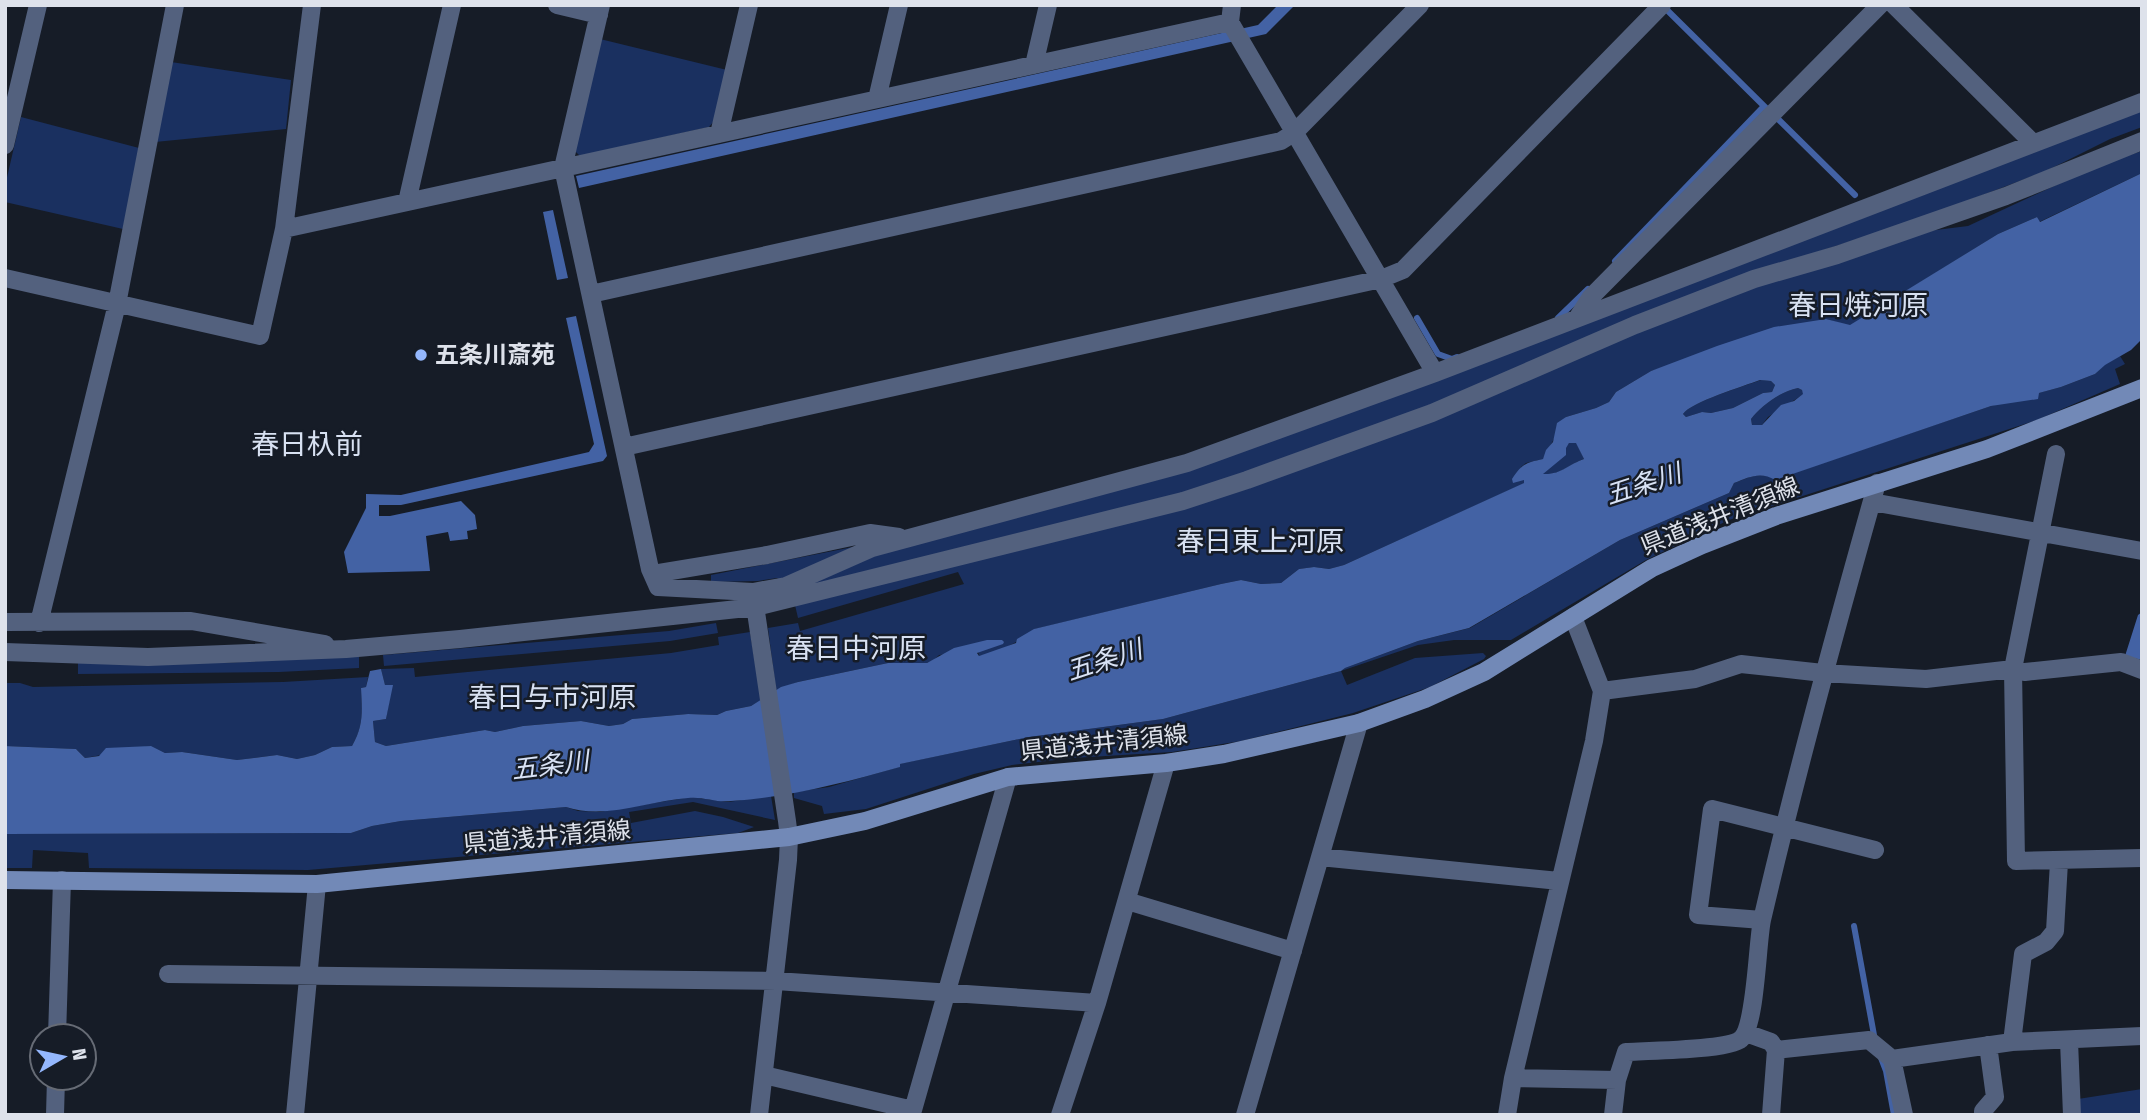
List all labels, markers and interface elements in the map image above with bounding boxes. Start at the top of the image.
district label: 春日焼河原 [1788,289,1928,322]
place label: 五条川斎苑 [435,341,555,369]
marker: 五条川斎苑 [413,347,429,363]
district label: 春日杁前 [251,428,363,461]
water label: 五条川 [1601,457,1688,511]
street label: 県道浅井清須線 [1637,472,1803,560]
district label: 春日東上河原 [1176,525,1344,558]
district label: 春日中河原 [786,632,926,665]
water label: 五条川 [1062,633,1149,687]
district label: 春日与市河原 [468,681,636,714]
street label: 県道浅井清須線 [1019,720,1189,766]
water label: 五条川 [509,745,594,786]
street label: 県道浅井清須線 [462,816,632,858]
north arrow [28,1022,98,1092]
text: N [67,1047,92,1062]

